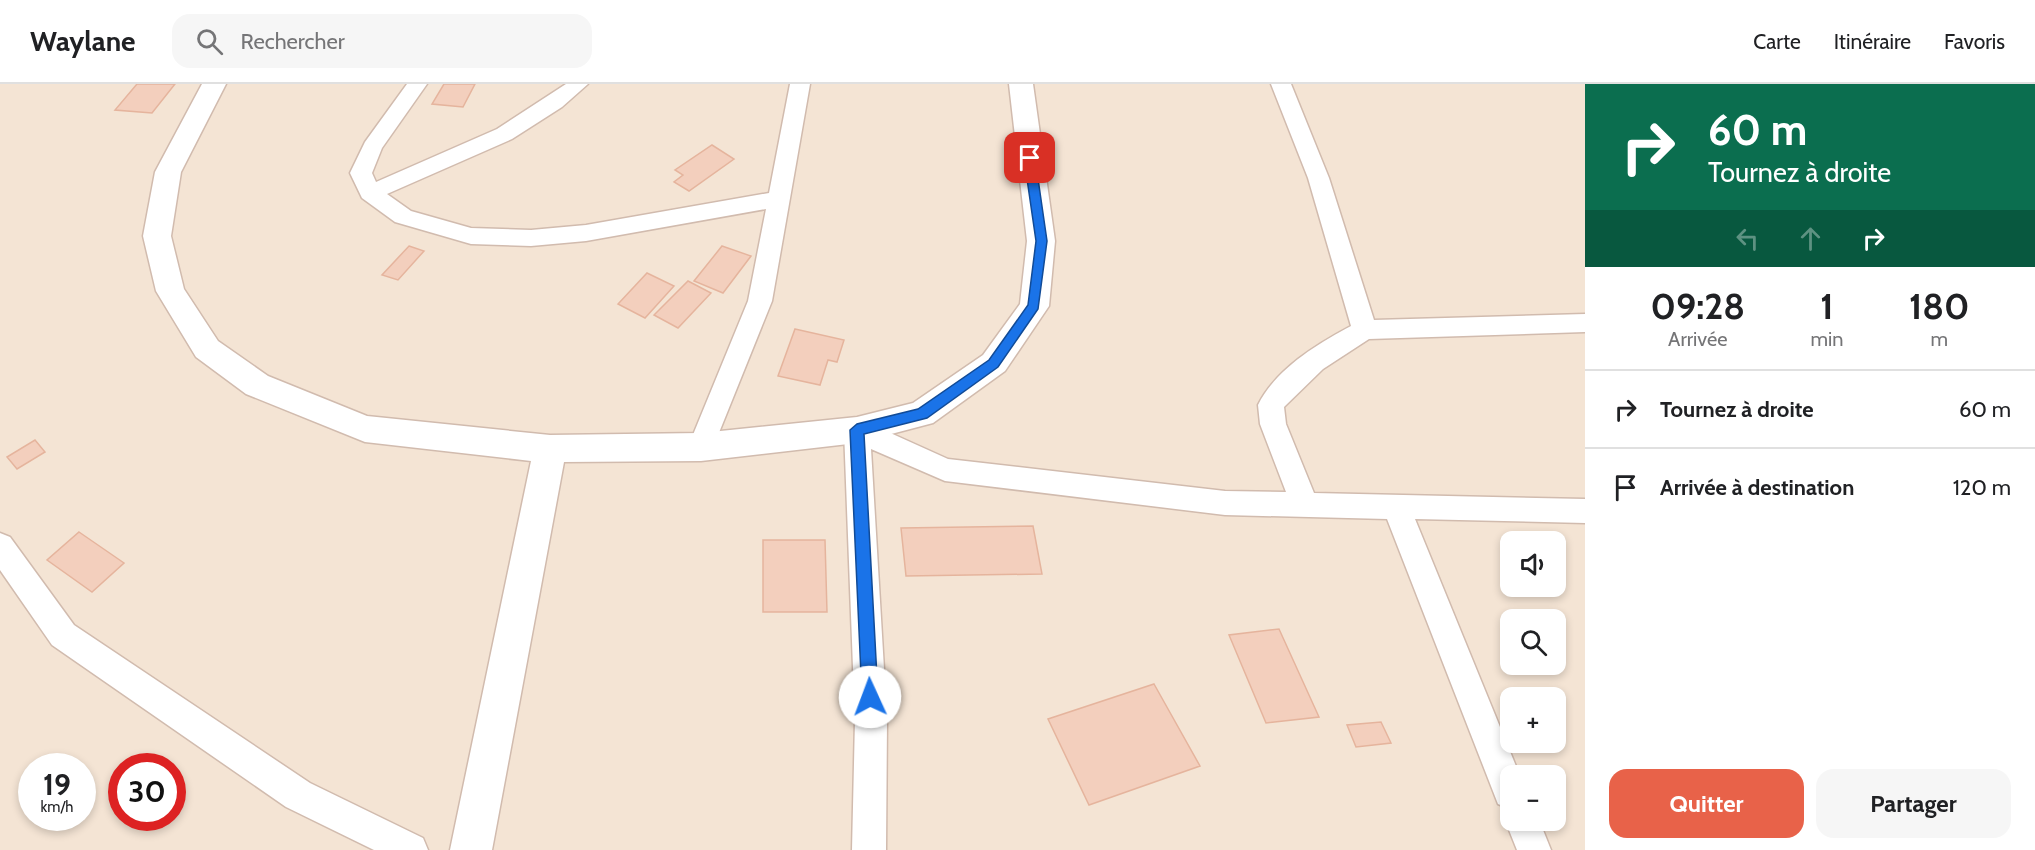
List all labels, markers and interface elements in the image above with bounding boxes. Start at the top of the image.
search box [172,14,592,68]
text: Waylane [30,24,136,58]
icon: search [193,25,226,58]
text: Rechercher [241,28,345,55]
text: Carte [1753,29,1801,54]
text: Itinéraire [1834,29,1911,54]
text: Favoris [1944,29,2005,54]
text: 60 m [1708,104,1807,156]
icon: right [1609,108,1687,186]
pin [1004,132,1055,183]
icon: arrive [1013,141,1046,174]
text: Tournez à droite [1708,156,1891,189]
icon: left [1731,222,1764,255]
icon: ahead [1794,222,1827,255]
icon: right [1857,222,1890,255]
text: 09:28 [1651,284,1745,328]
text: 1 [1820,284,1834,328]
text: 180 [1909,284,1969,328]
text: Arrivée [1668,327,1727,351]
text: min [1811,327,1843,351]
text: m [1930,327,1948,351]
icon: right [1609,393,1642,426]
text: Tournez à droite [1660,396,1814,423]
text: 60 m [1959,396,2011,423]
icon: arrive [1609,471,1642,504]
text: Arrivée à destination [1660,474,1854,501]
text: 120 m [1953,474,2011,501]
map controls [1500,531,1566,831]
button: sound [1500,531,1566,597]
button: search [1500,609,1566,675]
position arrow [838,665,902,729]
button: + [1500,687,1566,753]
speed limit sign: 30 [108,753,186,831]
button: − [1500,765,1566,831]
text: 19 [43,766,71,803]
button: Quitter [1609,769,1804,838]
button: Partager [1816,769,2011,838]
text: km/h [41,798,73,816]

